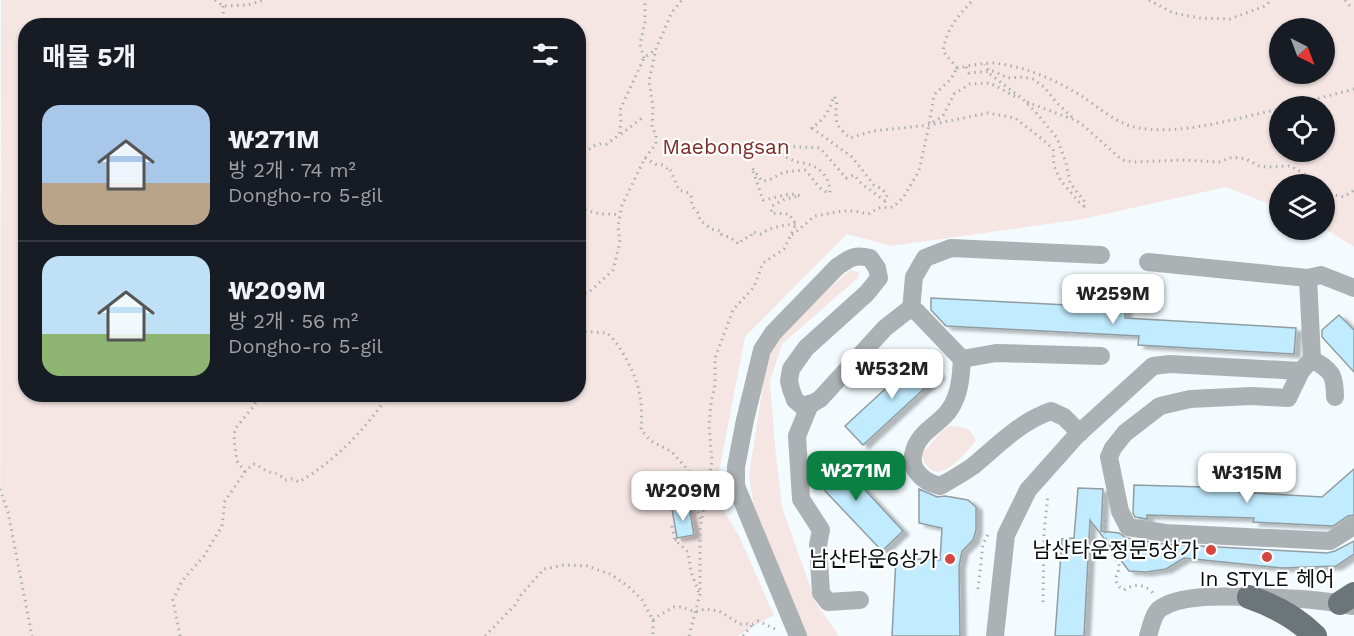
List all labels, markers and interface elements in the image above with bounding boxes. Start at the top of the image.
north arrow [1269,18,1335,84]
map controls [1269,18,1335,240]
icon: filters [529,38,562,71]
text: 매물 5개 [42,42,136,72]
button: locate [1269,96,1335,162]
text: ₩271M [228,124,320,154]
icon: home [90,129,162,201]
park label: Maebongsan [662,134,790,159]
text: 방 2개 · 74 m² [228,158,356,182]
button: layers [1269,174,1335,240]
text: Dongho-ro 5-gil [228,183,383,207]
pin: ₩259M [1071,274,1155,325]
text: ₩209M [228,275,326,305]
icon: home [90,280,162,352]
text: ₩259M [1076,281,1150,305]
text: 방 2개 · 56 m² [228,309,358,333]
text: Dongho-ro 5-gil [228,334,383,358]
pin: ₩532M [850,349,934,400]
text: ₩532M [855,356,929,380]
pin: ₩271M [814,451,898,502]
pin: ₩315M [1205,453,1289,504]
text: ₩271M [821,458,891,482]
text: ₩315M [1212,460,1282,484]
pin: ₩209M [641,471,725,522]
text: ₩209M [645,478,721,502]
place label: 남산타운정문5상가 [1032,537,1199,562]
marker: 남산타운정문5상가 [1204,543,1218,557]
place label: 남산타운6상가 [809,546,938,571]
marker: In STYLE 헤어 [1260,550,1274,564]
marker: 남산타운6상가 [943,552,957,566]
place label: In STYLE 헤어 [1199,566,1335,591]

